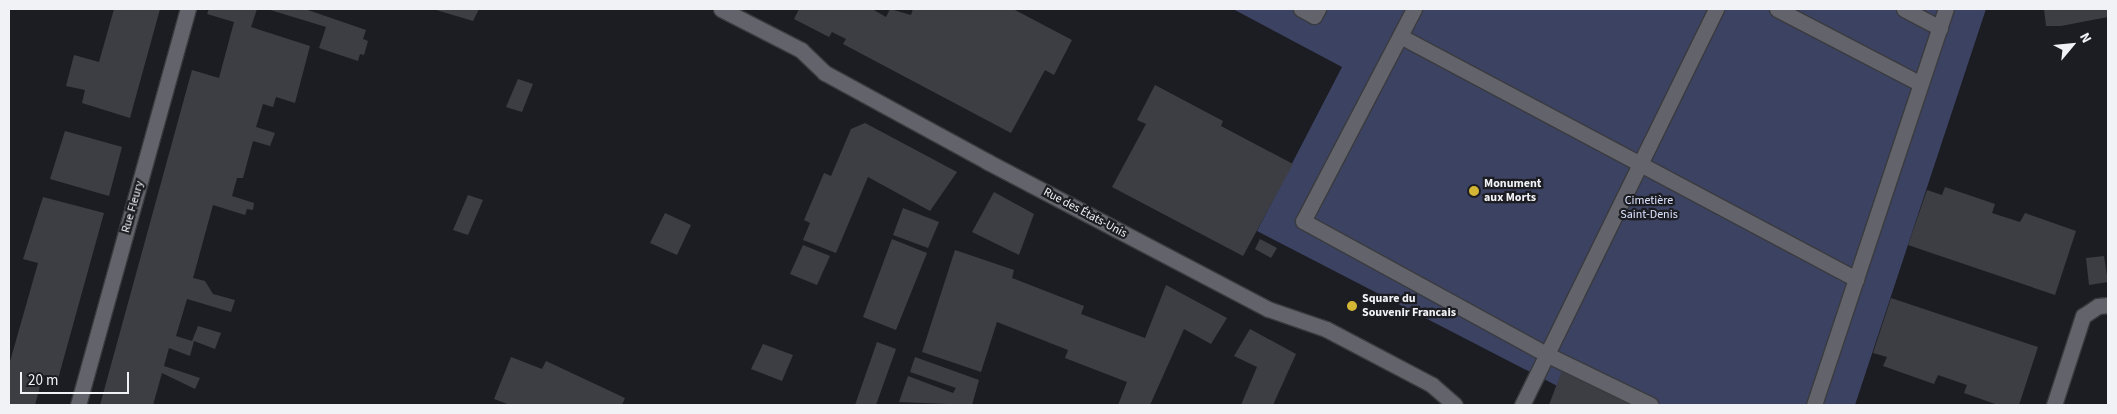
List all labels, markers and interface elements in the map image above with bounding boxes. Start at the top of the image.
north arrow [2047,20,2097,70]
text: N [2074,29,2096,47]
place label: Monument aux Morts [1484,177,1541,205]
street label: Rue Fleury [119,179,147,235]
street label: Rue des États-Unis [1041,185,1129,241]
marker: Monument aux Morts [1468,185,1480,197]
park label: Cimetière Saint-Denis [1620,194,1678,222]
place label: Square du Souvenir Francais [1362,292,1456,320]
marker: Square du Souvenir Francais [1346,300,1358,312]
scale bar [22,362,131,394]
text: 20 m [28,370,58,391]

